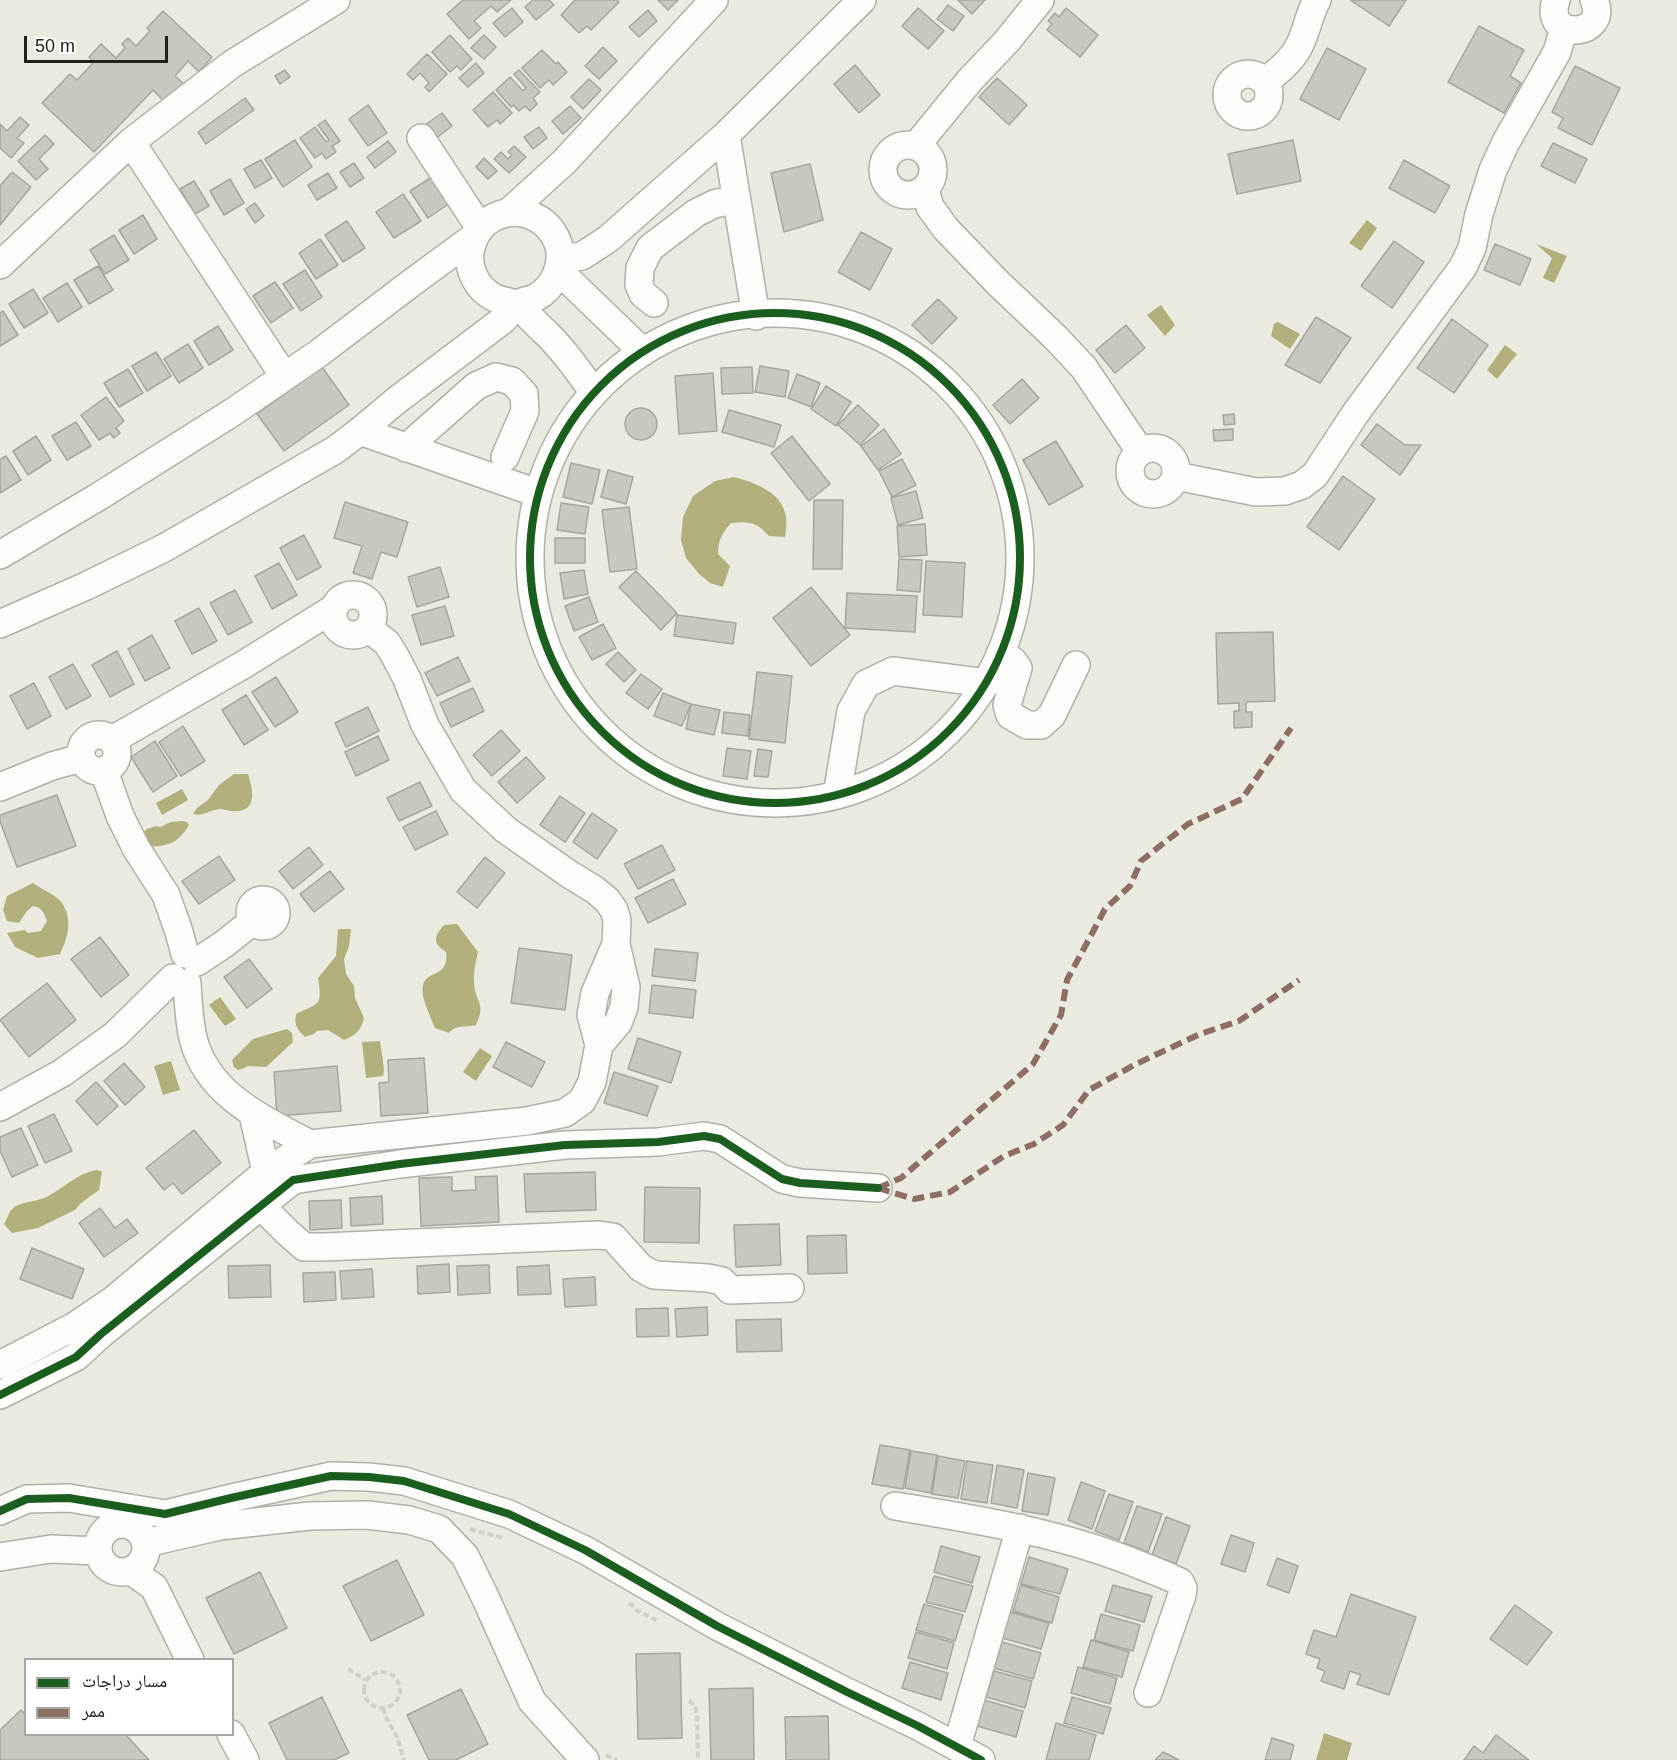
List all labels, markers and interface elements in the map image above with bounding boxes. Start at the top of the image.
scale bar [27,24,171,62]
text: 50 m [35,36,75,56]
legend [24,1658,234,1736]
text: مسار دراجات [82,1671,167,1691]
text: ممر [82,1701,105,1721]

